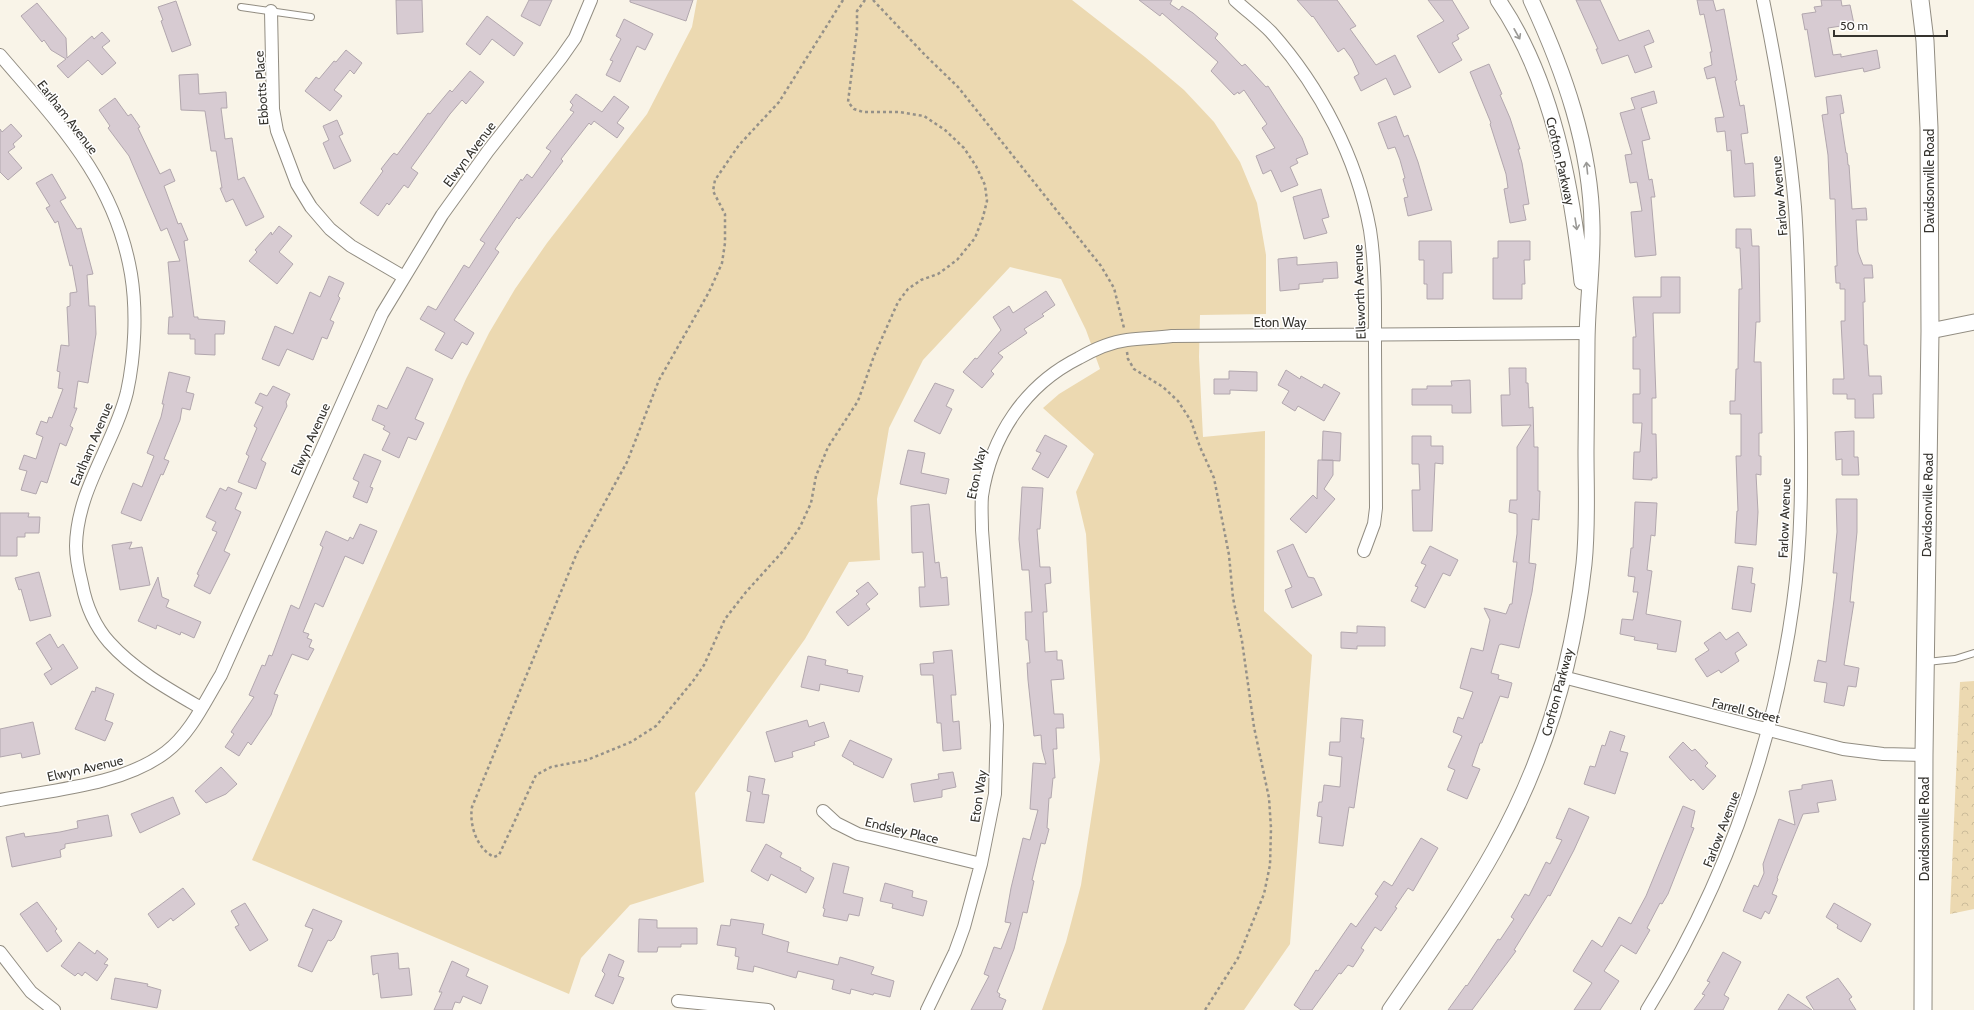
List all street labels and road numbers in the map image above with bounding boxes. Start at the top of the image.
street label: Ebbotts Place [250,50,272,126]
street label: Earlham Avenue [34,77,102,157]
street label: Crofton Parkway [1543,115,1579,207]
street label: Elwyn Avenue [439,118,499,190]
street label: Davidsonville Road [1921,129,1937,233]
street label: Farlow Avenue [1768,155,1790,237]
street label: Ellsworth Avenue [1349,244,1369,340]
street label: Eton Way [1253,314,1307,330]
street label: Earlham Avenue [66,399,116,488]
street label: Elwyn Avenue [287,400,333,478]
street label: Eton Way [963,445,989,501]
street label: Davidsonville Road [1918,453,1936,557]
street label: Farlow Avenue [1775,477,1793,558]
street label: Crofton Parkway [1538,646,1577,738]
street label: Farrell Street [1710,694,1782,726]
street label: Elwyn Avenue [45,751,125,785]
street label: Eton Way [966,768,990,823]
street label: Davidsonville Road [1916,777,1932,881]
street label: Farlow Avenue [1699,788,1743,869]
street label: Endsley Place [864,813,941,847]

